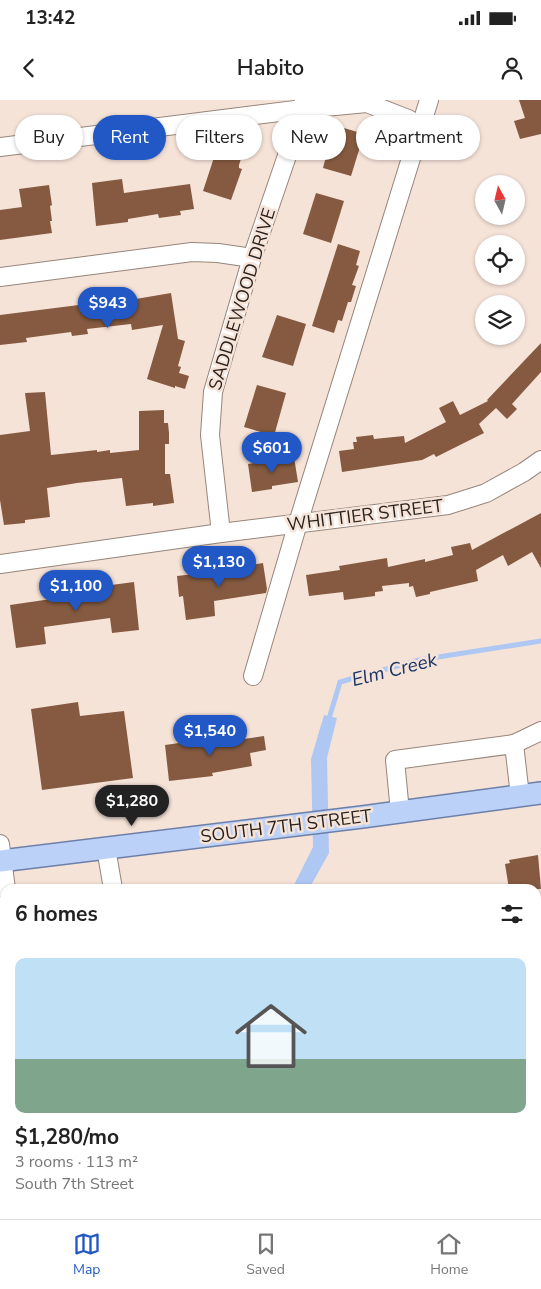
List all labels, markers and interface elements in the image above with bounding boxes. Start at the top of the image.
text: 13:42 [25,5,75,31]
text: Habito [237,53,304,83]
icon: back [15,54,43,82]
icon: person [498,54,526,82]
chip: Buy [15,115,83,160]
chip: Rent [93,115,166,160]
chip: Filters [176,115,262,160]
chip: New [272,115,346,160]
chip: Apartment [356,115,480,160]
north arrow [475,175,525,225]
map controls [475,175,525,345]
street label: SADDLEWOOD DRIVE [203,205,281,393]
button: locate [475,235,525,285]
pin: $943 [78,286,138,329]
text: $943 [89,292,127,314]
button: layers [475,295,525,345]
pin: $601 [242,432,302,474]
text: $601 [253,437,291,459]
street label: WHITTIER STREET [286,494,445,536]
pin: $1,130 [178,546,260,588]
text: $1,130 [193,551,245,573]
pin: $1,100 [35,570,117,612]
text: $1,100 [50,575,102,597]
water label: Elm Creek [349,647,440,693]
pin: $1,540 [169,714,251,757]
text: $1,540 [184,720,236,742]
pin: $1,280 [91,784,173,827]
text: $1,280 [106,790,158,812]
street label: SOUTH 7TH STREET [199,804,373,848]
text: 6 homes [15,900,98,928]
icon: filters [498,900,526,928]
icon: home [226,991,316,1081]
text: $1,280/mo [15,1123,119,1151]
text: 3 rooms · 113 m² [15,1151,138,1173]
text: South 7th Street [15,1173,134,1195]
tab: Map [73,1230,101,1279]
tab: Saved [246,1230,285,1279]
tab: Home [430,1230,468,1279]

